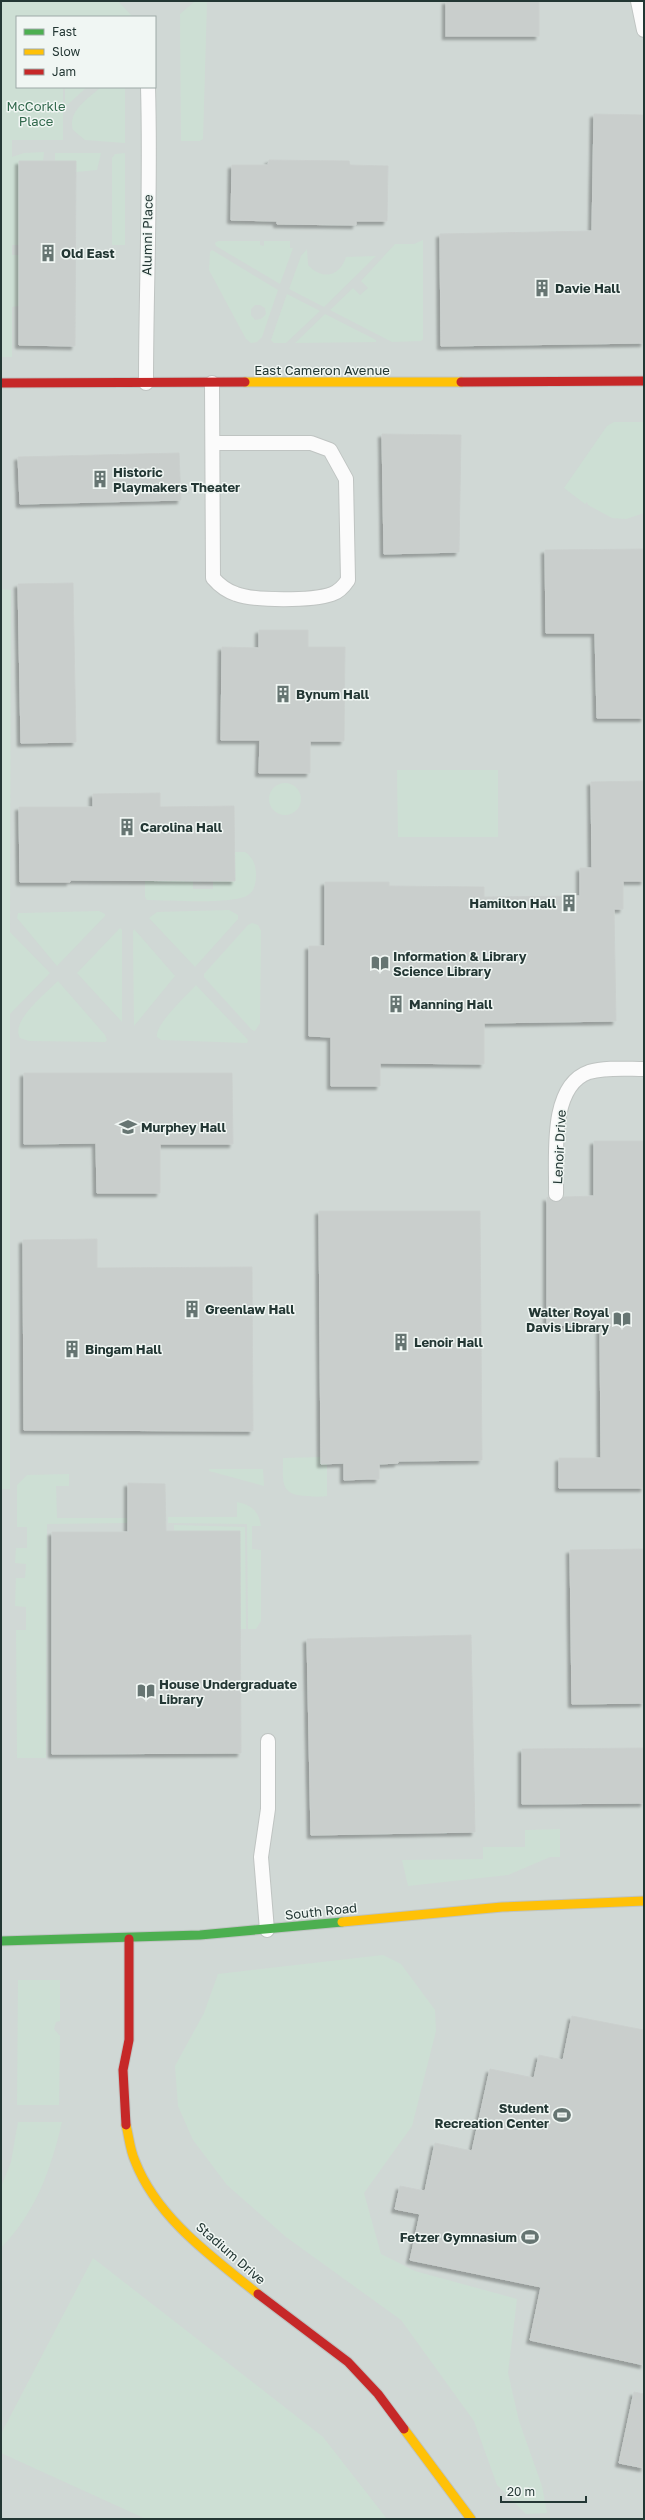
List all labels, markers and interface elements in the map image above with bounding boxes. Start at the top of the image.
legend [16,16,156,88]
text: Fast [52,24,77,39]
text: Slow [52,44,80,59]
text: Jam [52,64,76,79]
park label: McCorkle Place [7,98,65,129]
street label: Alumni Place [138,194,156,276]
building icon: Old East [38,243,58,263]
place label: Old East [61,245,115,261]
building icon: Davie Hall [532,278,552,298]
place label: Davie Hall [555,280,621,296]
street label: East Cameron Avenue [254,362,390,378]
place label: Historic Playmakers Theater [113,464,240,495]
building icon: Historic Playmakers Theater [90,469,110,489]
building icon: Bynum Hall [273,684,293,704]
place label: Bynum Hall [296,686,370,702]
building icon: Carolina Hall [117,817,137,837]
place label: Carolina Hall [140,819,223,835]
building icon: Hamilton Hall [559,893,579,913]
place label: Hamilton Hall [469,895,557,911]
place label: Information & Library Science Library [393,948,527,979]
library icon: Information & Library Science Library [370,953,390,973]
building icon: Manning Hall [386,994,406,1014]
place label: Manning Hall [409,996,493,1012]
street label: Lenoir Drive [549,1109,569,1185]
school or university icon: Murphey Hall [118,1117,138,1137]
place label: Murphey Hall [141,1119,226,1135]
building icon: Greenlaw Hall [182,1299,202,1319]
place label: Greenlaw Hall [205,1301,295,1317]
place label: Walter Royal Davis Library [526,1304,610,1335]
library icon: Walter Royal Davis Library [612,1309,632,1329]
building icon: Lenoir Hall [391,1332,411,1352]
place label: Lenoir Hall [414,1334,483,1350]
building icon: Bingam Hall [62,1339,82,1359]
place label: Bingam Hall [85,1341,163,1357]
place label: House Undergraduate Library [159,1676,297,1707]
library icon: House Undergraduate Library [136,1681,156,1701]
street label: South Road [284,1899,358,1923]
place label: Student Recreation Center [435,2100,549,2131]
sports icon: Student Recreation Center [552,2105,572,2125]
street label: Stadium Drive [193,2218,269,2288]
sports icon: Fetzer Gymnasium [520,2227,540,2247]
place label: Fetzer Gymnasium [400,2229,517,2245]
scale bar [501,2478,586,2504]
text: 20 m [507,2484,535,2499]

